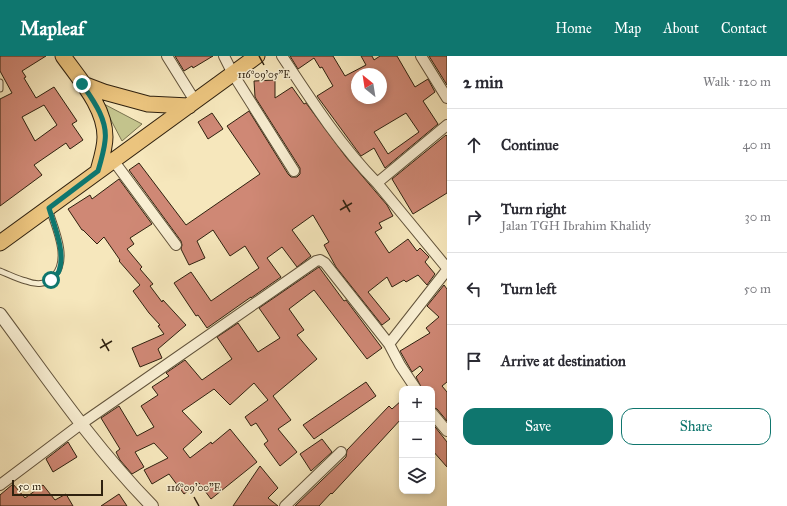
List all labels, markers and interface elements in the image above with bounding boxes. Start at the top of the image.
text: Mapleaf [20,17,84,40]
text: Home [555,20,592,37]
text: Map [614,20,641,37]
text: About [663,20,699,37]
text: Contact [721,20,767,37]
north arrow [351,68,387,104]
text: 116°09'05"E [238,69,290,81]
text: 2 min [463,72,503,93]
text: Walk · 120 m [703,74,771,90]
route end [73,75,91,93]
icon: ahead [463,134,485,156]
text: Continue [501,136,559,154]
text: 40 m [742,137,771,153]
text: Turn right [501,200,566,218]
icon: right [463,206,485,228]
text: 30 m [745,209,771,225]
text: Jalan TGH Ibrahim Khalidy [501,218,651,234]
route start [42,271,60,289]
icon: left [463,278,485,300]
text: Turn left [501,280,557,298]
text: 50 m [744,281,771,297]
icon: arrive [463,350,485,372]
text: Arrive at destination [501,352,626,370]
map controls [399,386,435,494]
button: + [399,386,435,422]
button: Save [463,408,613,445]
button: Share [621,408,771,445]
button: − [399,422,435,458]
button: layers [399,458,435,494]
scale bar [12,478,103,497]
text: 50 m [18,480,41,493]
text: 116°09'00"E [167,482,221,494]

